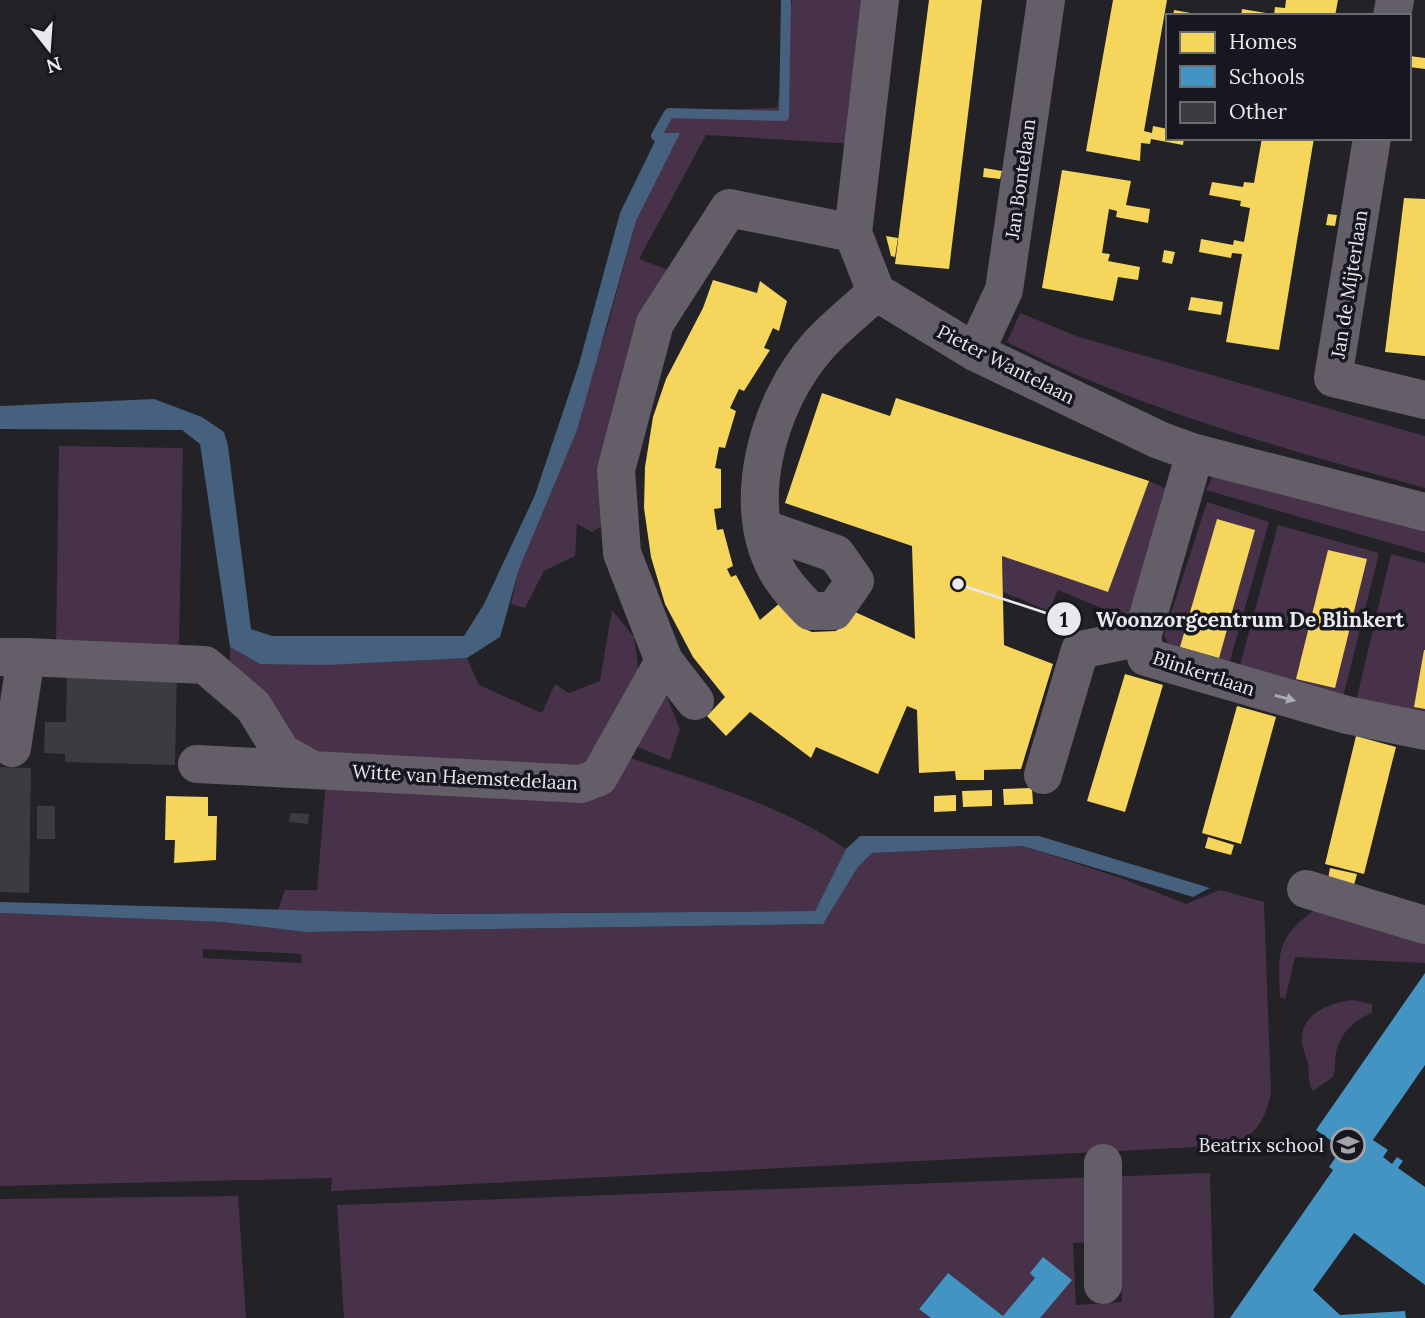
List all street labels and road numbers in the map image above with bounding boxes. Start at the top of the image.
street label: Jan Bontelaan [1000,117,1040,242]
street label: Jan de Mijterlaan [1325,208,1373,361]
street label: Pieter Wantelaan [933,319,1079,409]
street label: Blinkertlaan [1150,645,1258,701]
street label: Witte van Haemstedelaan [351,759,579,795]

